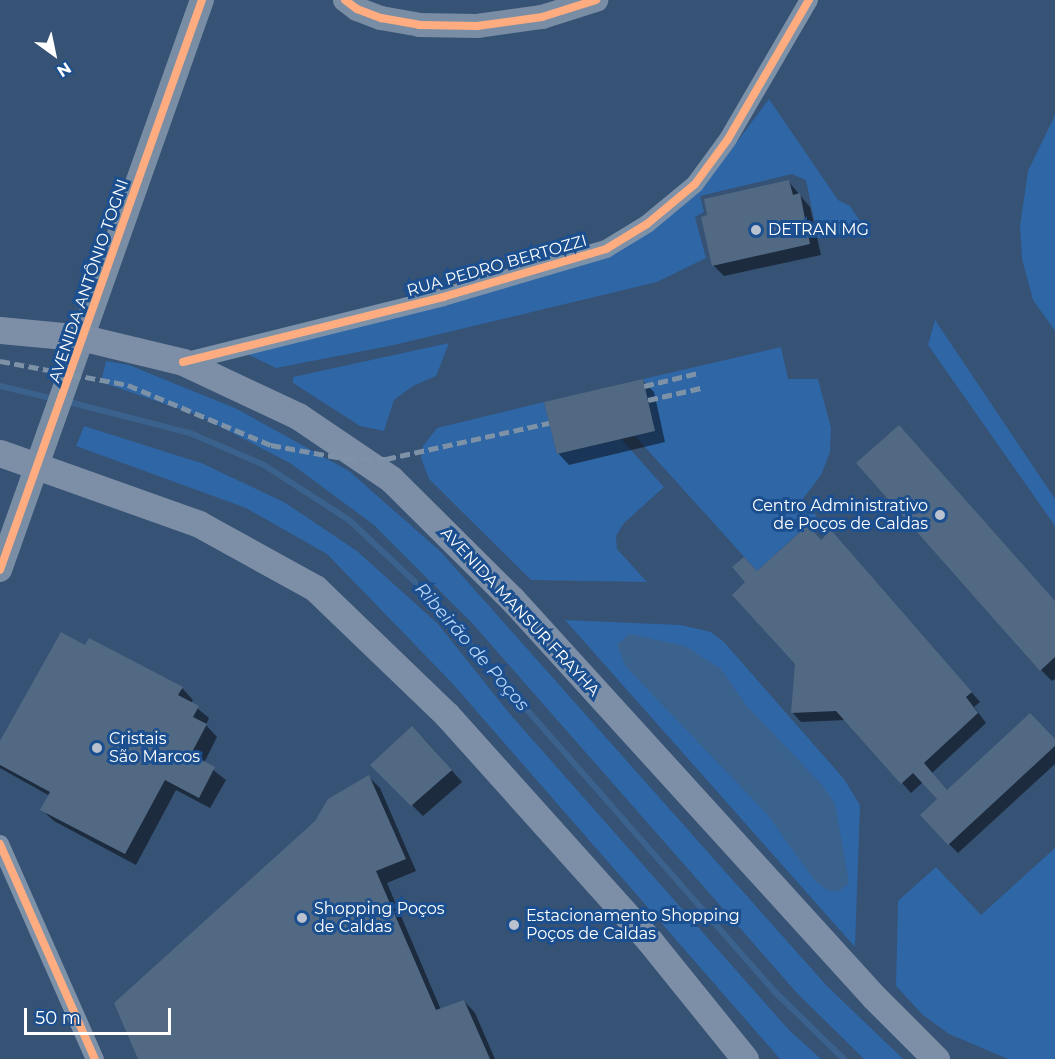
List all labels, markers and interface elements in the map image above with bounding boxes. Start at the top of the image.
north arrow [24,24,84,84]
text: N [53,58,75,81]
street label: AVENIDA ANTÔNIO TOGNI [45,177,133,385]
place label: DETRAN MG [768,220,869,240]
marker: DETRAN MG [749,223,763,237]
street label: RUA PEDRO BERTOZZI [405,231,589,301]
place label: Centro Administrativo de Poços de Caldas [752,496,928,534]
marker: Centro Administrativo de Poços de Caldas [933,508,947,522]
street label: AVENIDA MANSUR FRAYHA [437,524,603,700]
water label: Ribeirão de Poços [410,578,534,716]
place label: Cristais São Marcos [109,729,200,767]
marker: Cristais São Marcos [90,741,104,755]
place label: Shopping Poços de Caldas [314,899,445,937]
place label: Estacionamento Shopping Poços de Caldas [526,906,740,944]
marker: Shopping Poços de Caldas [295,911,309,925]
marker: Estacionamento Shopping Poços de Caldas [507,918,521,932]
scale bar [27,996,174,1034]
text: 50 m [35,1007,81,1029]

